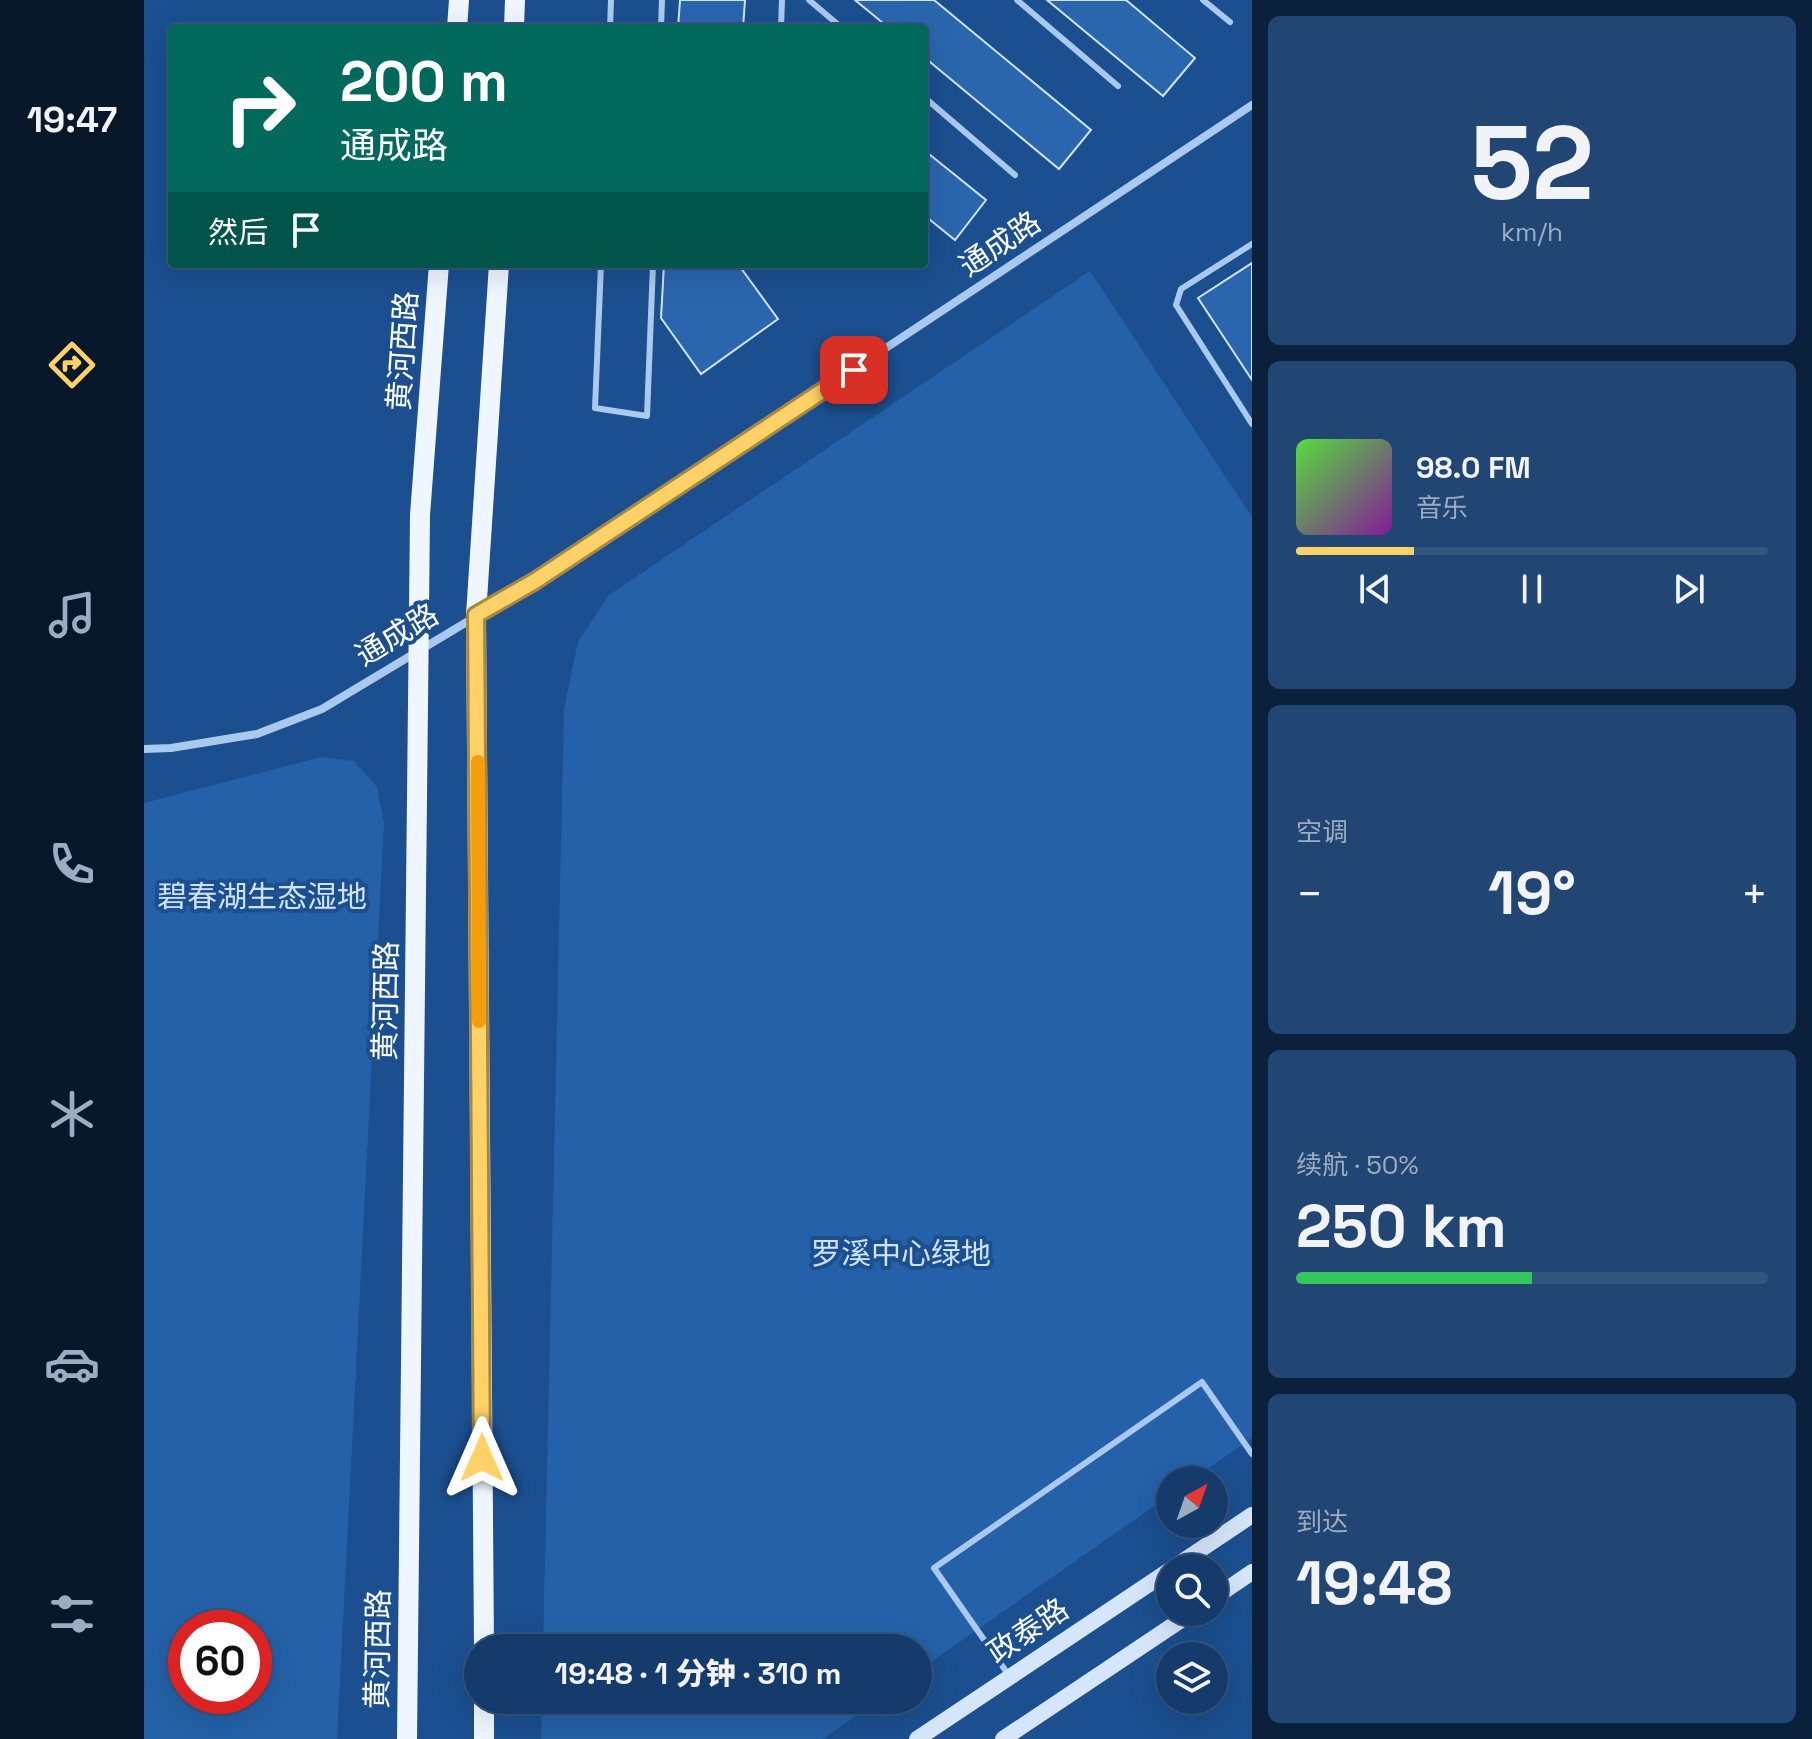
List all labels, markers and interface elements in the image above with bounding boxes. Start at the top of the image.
text: 200 m [340,46,508,117]
icon: right [208,56,312,160]
text: 19:47 [27,97,117,143]
text: 52 [1470,97,1594,229]
text: 通成路 [340,123,448,169]
street label: 通成路 [952,202,1048,285]
icon: arrive [284,208,328,252]
text: 然后 [208,213,268,252]
text: km/h [1501,215,1563,249]
street label: 黄河西路 [379,290,426,412]
pin [820,336,888,404]
icon: directions [44,337,100,393]
icon: arrive [832,348,876,392]
text: 98.0 FM [1416,448,1531,487]
text: 音乐 [1416,491,1468,525]
icon: previous [1353,567,1397,611]
icon: pause [1510,567,1554,611]
icon: next [1667,567,1711,611]
icon: music [44,587,100,643]
street label: 通成路 [348,595,445,674]
text: 空调 [1296,815,1348,849]
icon: phone [44,836,100,892]
text: 19° [1488,855,1576,932]
text: − [1296,866,1323,922]
text: + [1741,866,1768,922]
park label: 碧春湖生态湿地 [157,877,367,916]
street label: 黄河西路 [365,941,406,1061]
icon: climate [44,1086,100,1142]
text: 续航 · 50% [1296,1148,1419,1182]
text: 250 km [1296,1188,1507,1265]
park label: 罗溪中心绿地 [811,1234,991,1273]
icon: car [44,1336,100,1392]
position arrow [440,1416,524,1500]
north arrow [1156,1466,1228,1538]
map controls [1156,1466,1228,1714]
text: 到达 [1296,1505,1348,1539]
text: 19:48 [1296,1545,1452,1622]
button: search [1156,1554,1228,1626]
icon: filters [44,1586,100,1642]
street label: 黄河西路 [357,1589,398,1709]
street label: 政泰路 [980,1589,1076,1672]
speed limit sign: 60 [168,1610,272,1714]
button: layers [1156,1642,1228,1714]
text: 19:48 · 1 分钟 · 310 m [555,1654,841,1693]

